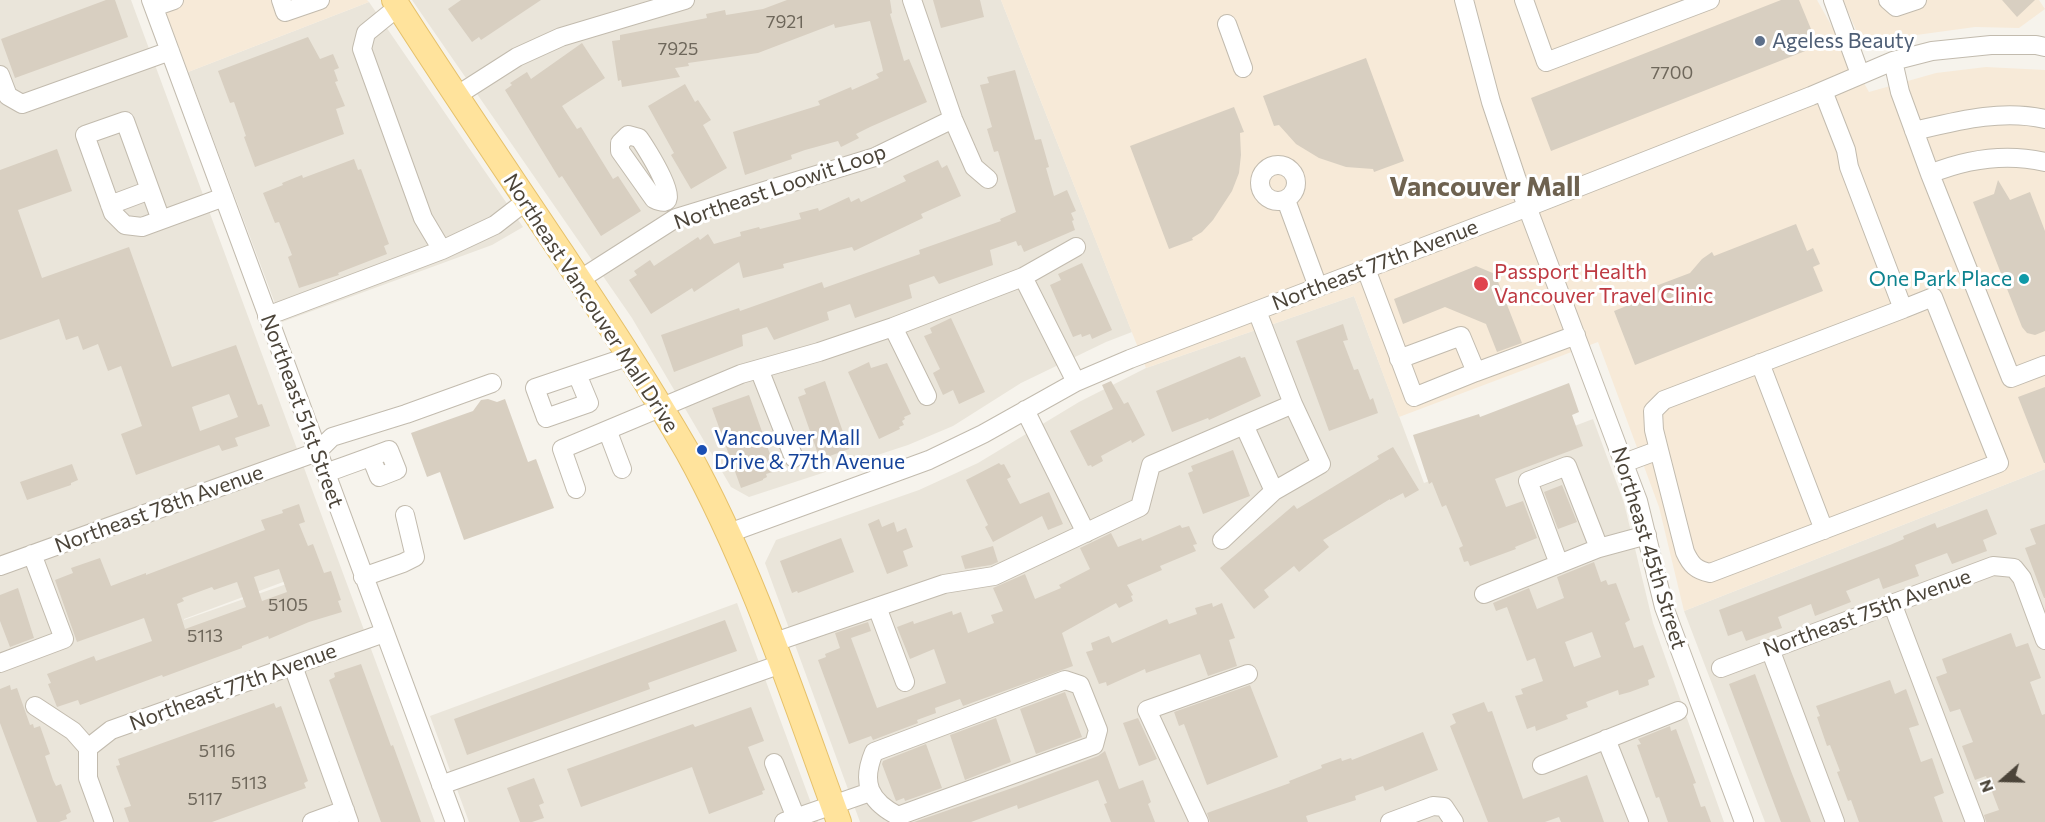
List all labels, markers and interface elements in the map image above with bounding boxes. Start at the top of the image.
house number: 7921 [766,11,804,33]
place label: Ageless Beauty [1772,28,1915,54]
marker: Ageless Beauty [1753,34,1767,48]
house number: 7925 [658,38,698,60]
house number: 7700 [1651,62,1693,84]
street label: Northeast Loowit Loop [671,139,889,235]
street label: Northeast Vancouver Mall Drive [498,169,684,437]
district label: Vancouver Mall [1389,171,1581,203]
street label: Northeast 77th Avenue [1269,214,1481,316]
place label: Passport Health Vancouver Travel Clinic [1494,259,1713,309]
place label: One Park Place [1869,266,2012,292]
marker: One Park Place [2017,272,2031,286]
marker: Passport Health Vancouver Travel Clinic [1472,275,1490,293]
street label: Northeast 51st Street [255,311,349,511]
place label: Vancouver Mall Drive & 77th Avenue [714,425,905,475]
marker: Vancouver Mall Drive & 77th Avenue [695,443,709,457]
street label: Northeast 45th Street [1606,444,1692,652]
street label: Northeast 78th Avenue [51,460,267,558]
street label: Northeast 75th Avenue [1760,564,1974,662]
house number: 5105 [268,594,308,616]
house number: 5113 [187,625,223,647]
street label: Northeast 77th Avenue [126,638,340,736]
house number: 5116 [199,740,235,762]
north arrow [1973,750,2033,810]
house number: 5113 [231,772,267,794]
text: N [1975,777,1997,795]
house number: 5117 [187,788,223,810]

